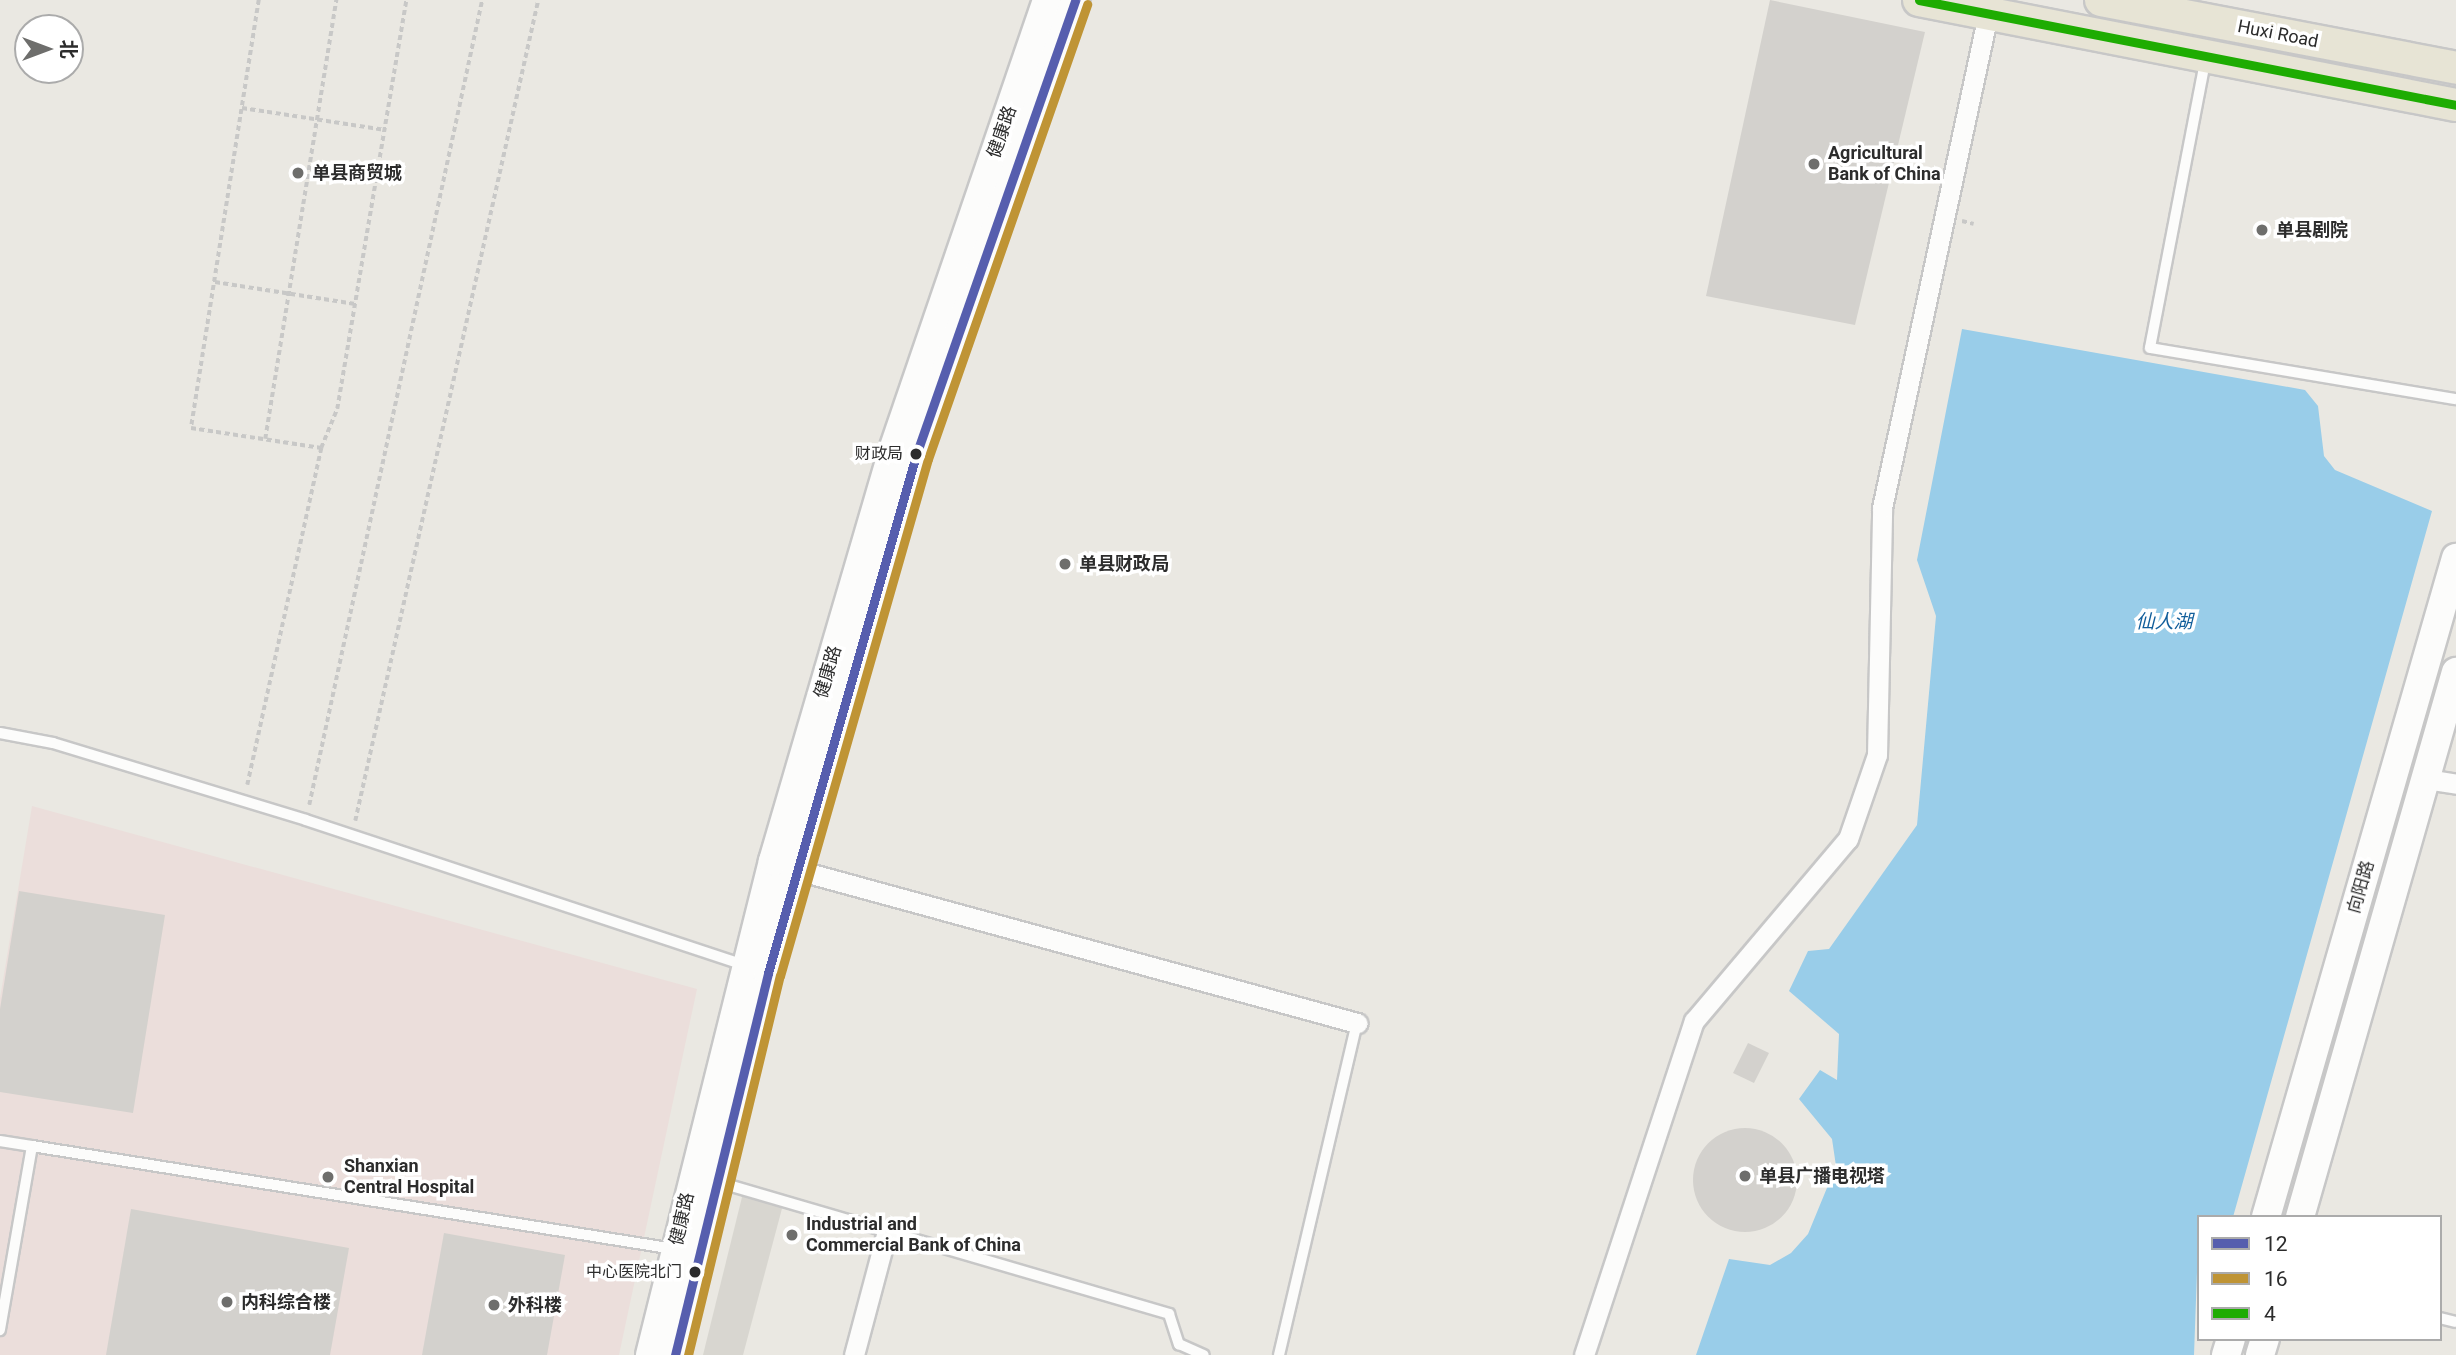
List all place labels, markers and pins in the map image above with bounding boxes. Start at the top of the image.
place label: Agricultural Bank of China [1828,143,1941,186]
marker: Agricultural Bank of China [1806,156,1822,172]
place label: 单县商贸城 [312,162,402,184]
marker: 单县商贸城 [290,165,306,181]
place label: 单县剧院 [2276,219,2348,241]
marker: 单县剧院 [2254,222,2270,238]
place label: 财政局 [855,444,903,464]
marker: 财政局 [909,447,923,461]
place label: 单县财政局 [1079,553,1169,575]
marker: 单县财政局 [1057,556,1073,572]
place label: Shanxian Central Hospital [344,1156,474,1198]
place label: 单县广播电视塔 [1759,1165,1885,1187]
marker: Shanxian Central Hospital [318,1167,338,1187]
marker: 单县广播电视塔 [1737,1168,1753,1184]
place label: Industrial and Commercial Bank of China [806,1214,1021,1256]
marker: Industrial and Commercial Bank of China [784,1227,800,1243]
place label: 中心医院北门 [586,1262,682,1282]
marker: 中心医院北门 [688,1265,702,1279]
place label: 内科综合楼 [241,1291,331,1313]
marker: 内科综合楼 [219,1294,235,1310]
place label: 外科楼 [508,1294,562,1316]
marker: 外科楼 [486,1297,502,1313]

